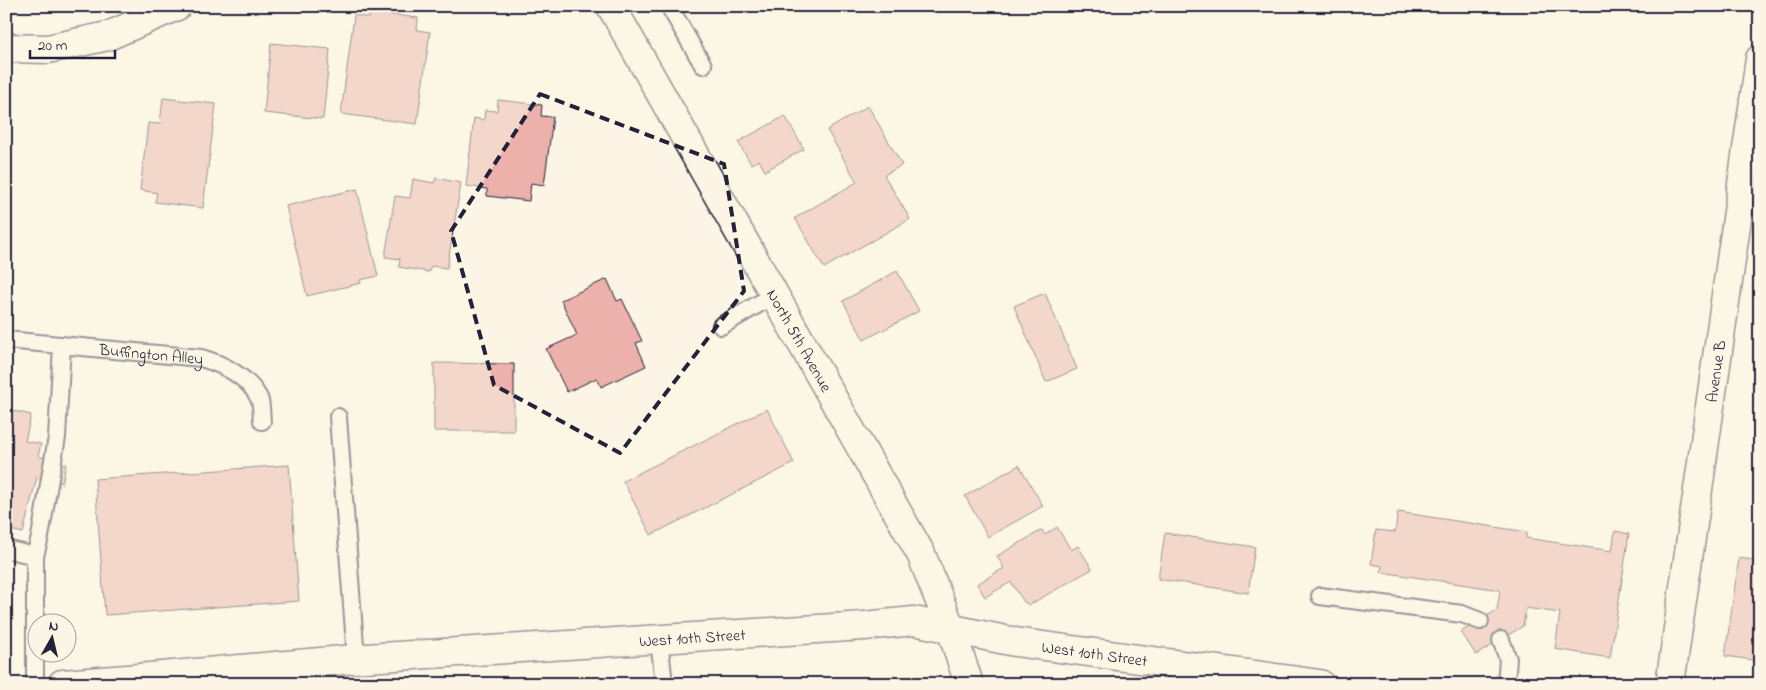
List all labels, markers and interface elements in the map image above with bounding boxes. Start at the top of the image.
scale bar [30,28,115,60]
text: 20 m [38,35,68,57]
street label: North 5th Avenue [760,285,838,398]
street label: Buffington Alley [97,339,204,372]
street label: Avenue B [1701,339,1733,404]
north arrow [28,612,78,662]
text: N [47,616,60,638]
street label: West 10th Street [638,624,747,654]
street label: West 10th Street [1040,636,1149,674]

